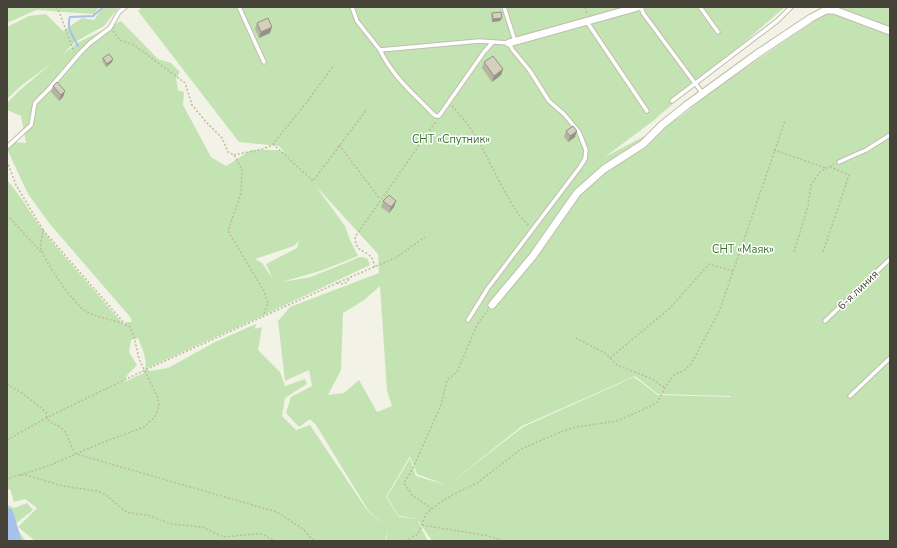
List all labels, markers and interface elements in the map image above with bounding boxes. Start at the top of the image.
park label: СНТ «Спутник» [412,132,490,147]
park label: СНТ «Маяк» [712,242,774,257]
street label: 6-я линия [834,267,882,313]

